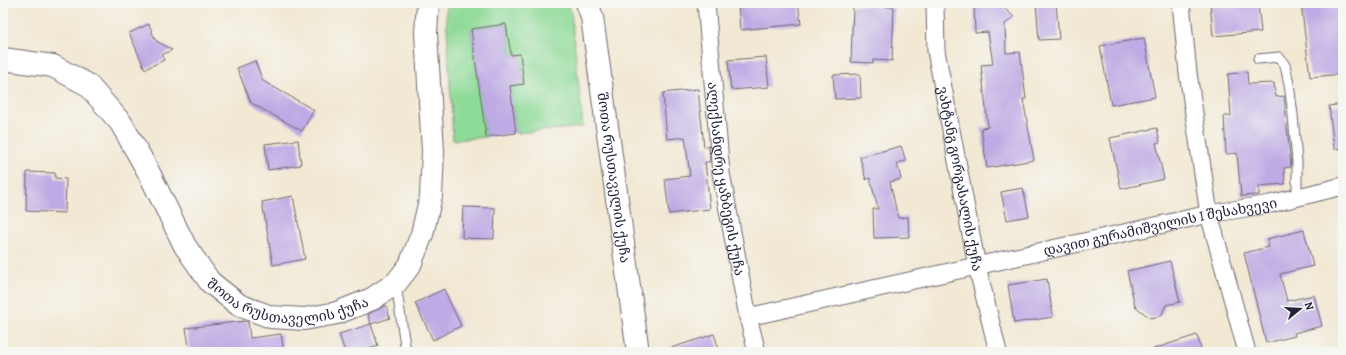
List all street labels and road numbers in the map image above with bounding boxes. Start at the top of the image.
street label: ალექსანდრე ყაზბეგის ქუჩა [703,81,750,277]
street label: ვახტანგ გორგასალის ქუჩა [933,85,987,273]
street label: შოთა რუსთაველის ქუჩა [593,91,635,264]
street label: დავით გურამიშვილის I შესახვევი [1041,193,1279,260]
street label: შოთა რუსთაველის ქუჩა [203,274,371,328]

